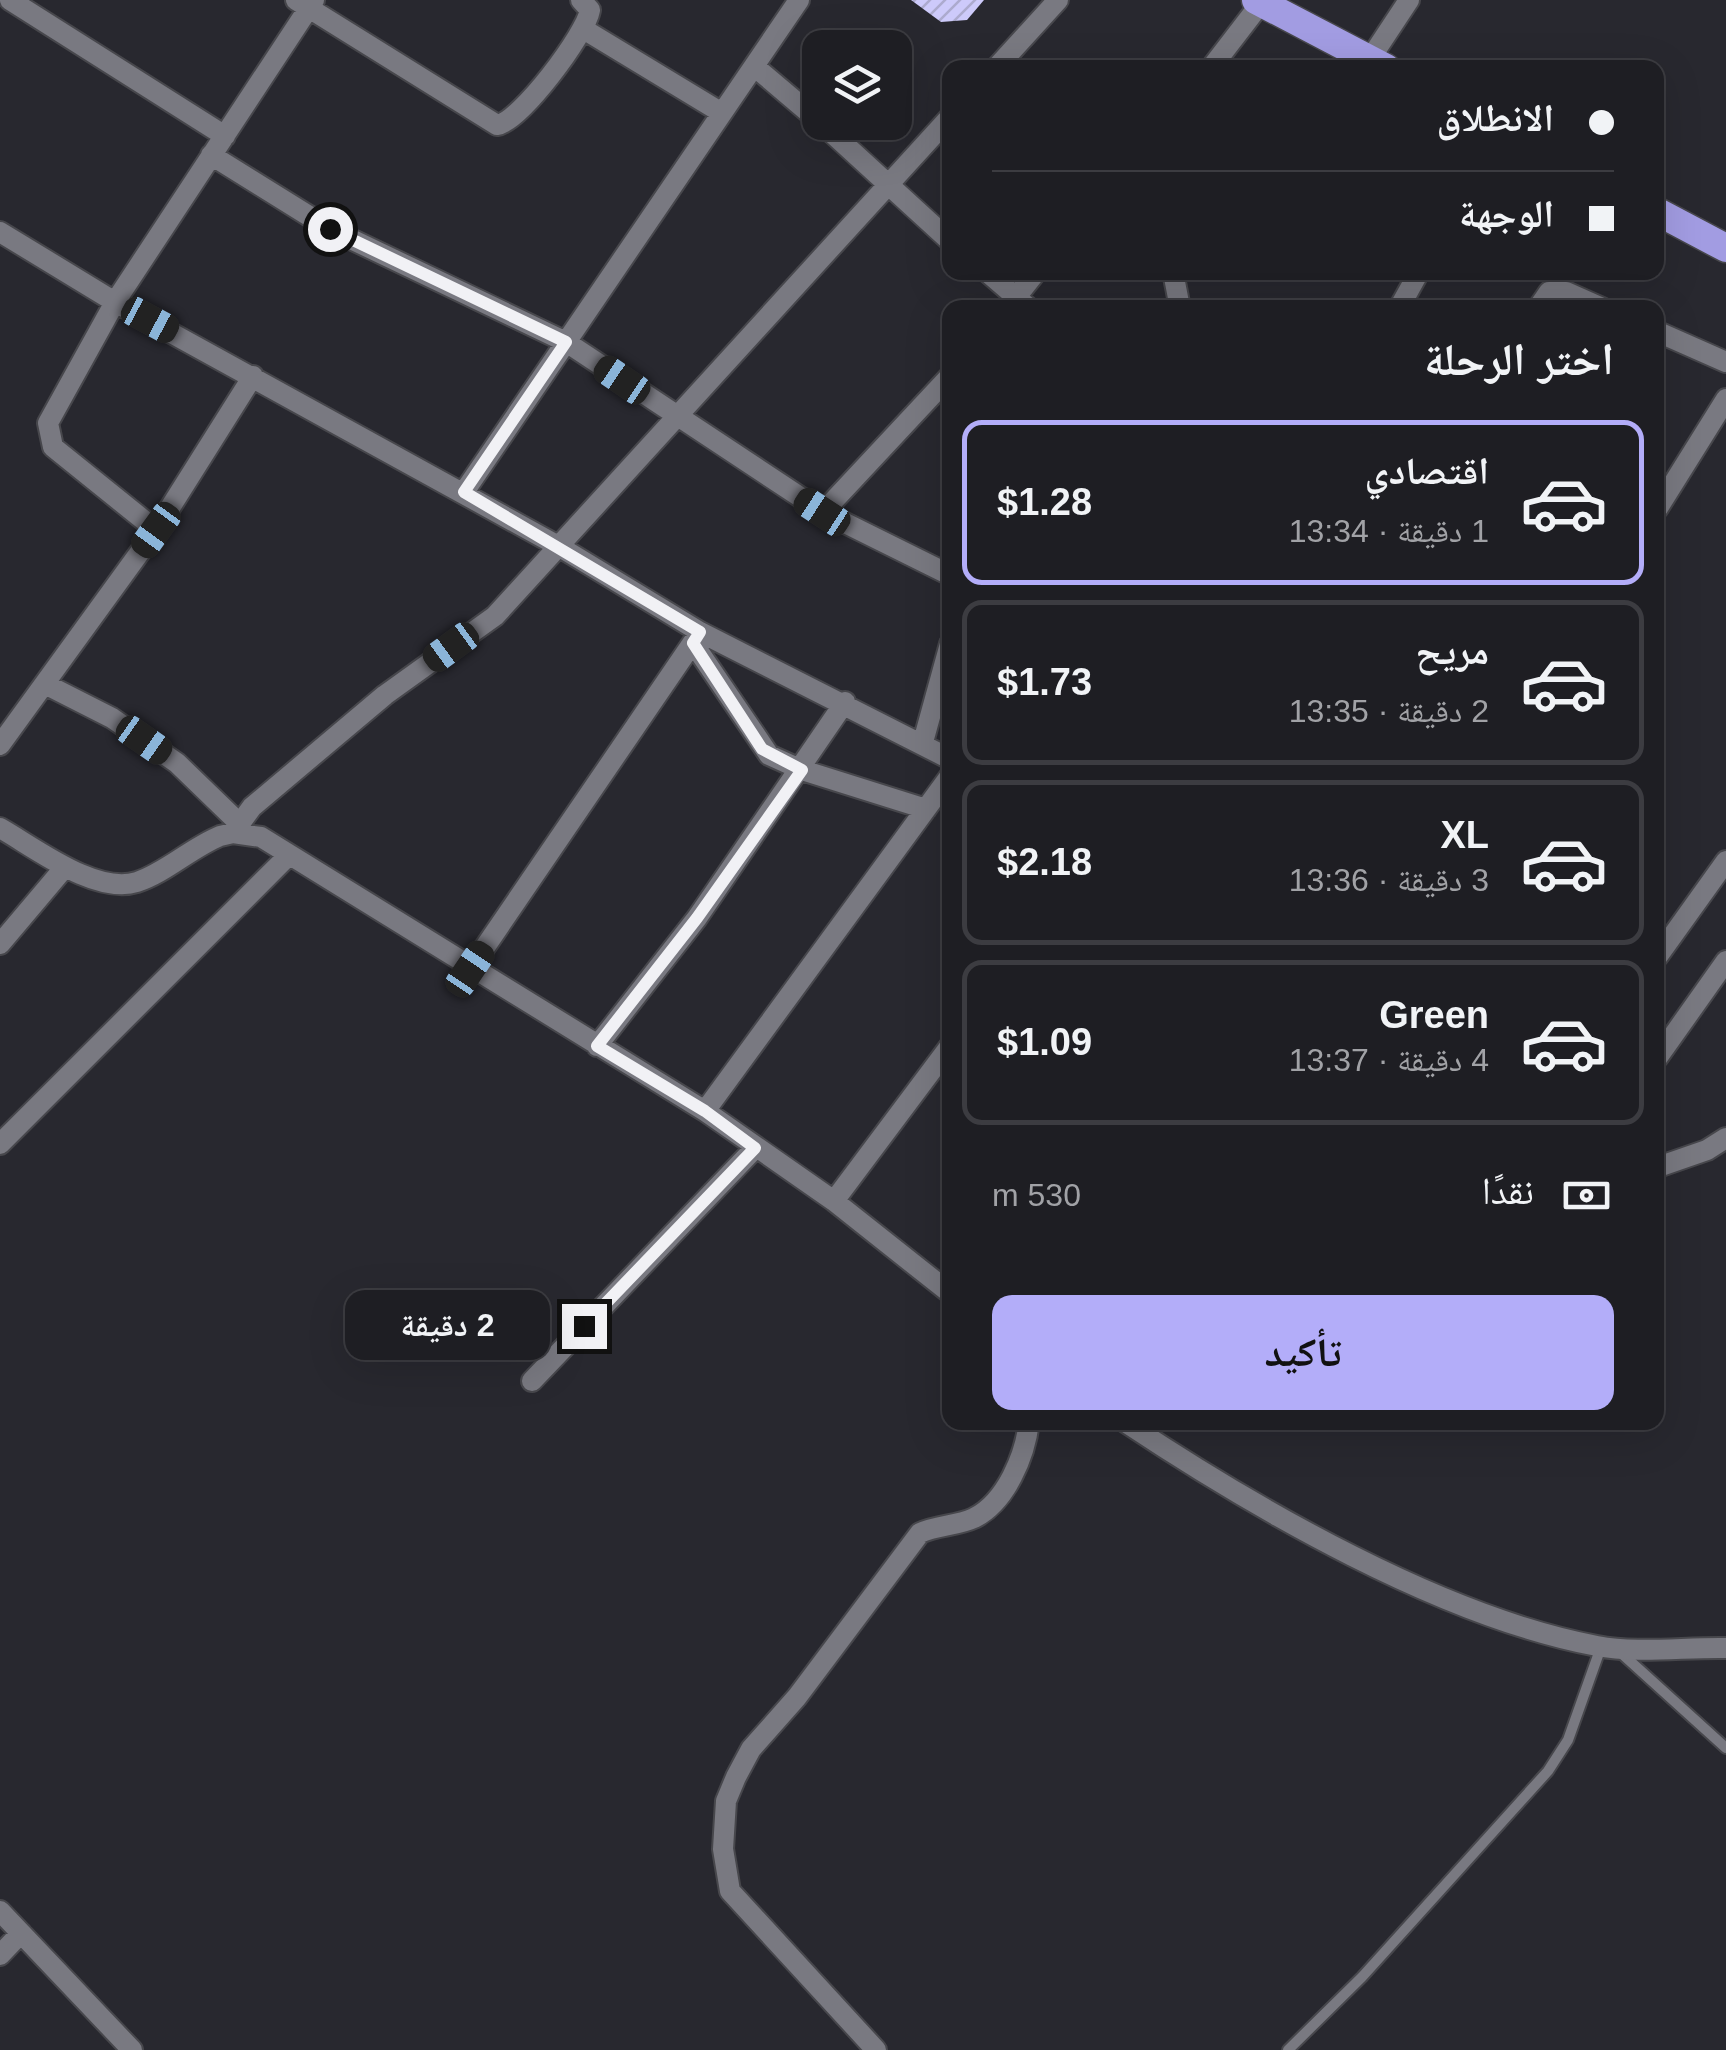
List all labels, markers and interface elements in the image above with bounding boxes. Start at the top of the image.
map controls [802,30,912,140]
button: layers [802,30,912,140]
text: الانطلاق [1436,97,1554,139]
text: الوجهة [1459,193,1554,235]
route start [308,207,353,252]
car [116,293,184,347]
text: اختر الرحلة [1424,334,1614,385]
car [589,351,655,409]
text: اقتصادي [1365,450,1489,492]
icon: car [1519,458,1609,548]
text: $1.28 [997,481,1092,523]
car [789,483,855,541]
car [126,497,186,563]
text: 1 دقيقة · 13:34 [1289,513,1489,549]
car [418,617,484,677]
text: مريح [1415,630,1489,672]
icon: car [1519,638,1609,728]
text: $1.73 [997,661,1092,703]
text: 2 دقيقة · 13:35 [1289,693,1489,729]
car [111,711,177,769]
text: XL [1440,814,1489,856]
icon: car [1519,818,1609,908]
text: $2.18 [997,841,1092,883]
text: 3 دقيقة · 13:36 [1289,862,1489,898]
car [441,936,499,1002]
text: Green [1379,994,1489,1036]
icon: car [1519,998,1609,1088]
text: $1.09 [997,1021,1092,1063]
text: 4 دقيقة · 13:37 [1289,1042,1489,1078]
icon: cash [1559,1168,1614,1223]
text: نقدًا [1482,1170,1534,1212]
text: 530 m [992,1177,1081,1213]
callout: 2 دقيقة [344,1291,549,1361]
button: تأكيد [992,1295,1614,1410]
route end [562,1304,607,1349]
text: 2 دقيقة [401,1307,494,1343]

